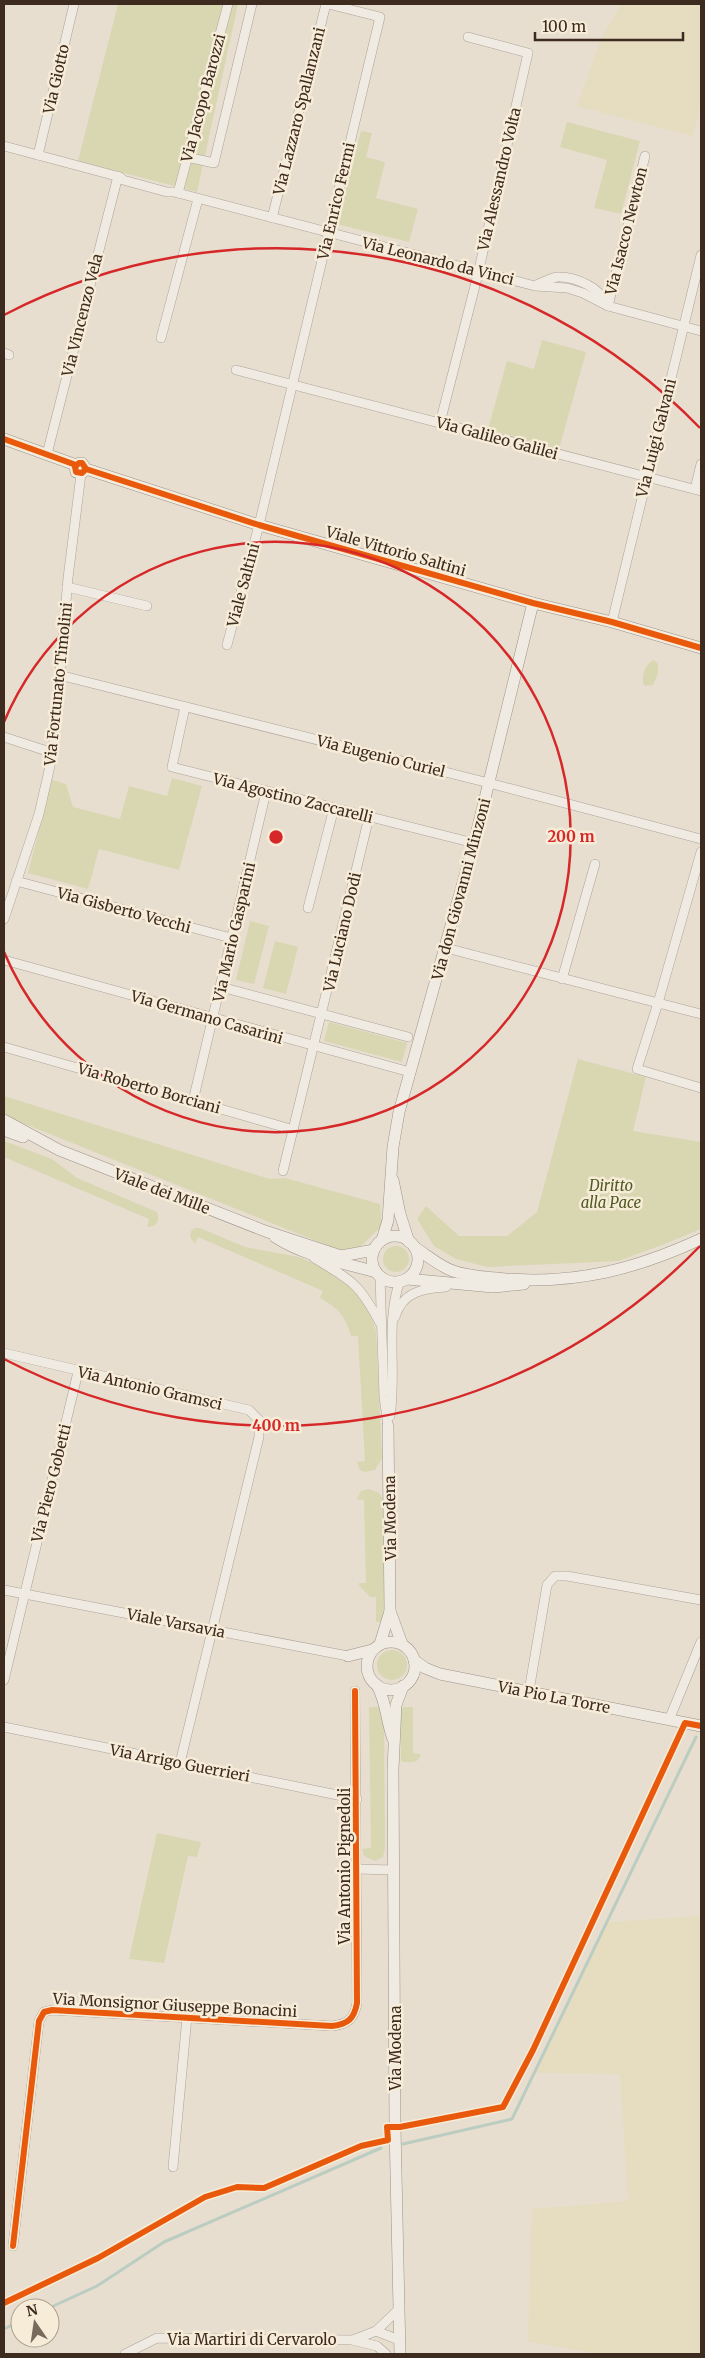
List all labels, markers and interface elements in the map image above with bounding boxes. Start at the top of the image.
scale bar [535,10,682,42]
text: 100 m [542,17,586,36]
street label: Via Lazzaro Spallanzani [269,25,329,198]
street label: Via Jacopo Barozzi [176,32,229,165]
street label: Via Giotto [39,42,73,117]
street label: Via Alessandro Volta [473,105,525,253]
street label: Via Enrico Fermi [313,140,359,263]
street label: Via Isacco Newton [601,165,651,298]
street label: Via Leonardo da Vinci [359,233,516,289]
street label: Via Vincenzo Vela [57,251,106,380]
street label: Via Luigi Galvani [632,376,680,500]
street label: Via Galileo Galilei [433,412,560,463]
street label: Viale Vittorio Saltini [323,522,468,580]
street label: Viale Saltini [222,541,263,630]
street label: Via Fortunato Timolini [40,601,76,768]
street label: Via Eugenio Curiel [314,731,448,781]
street label: Via Agostino Zaccarelli [210,769,375,827]
street label: Via don Giovanni Minzoni [427,796,495,983]
text: 200 m [547,827,595,846]
centre of rings [267,828,285,846]
street label: Via Mario Gasparini [208,860,259,1005]
street label: Via Luciano Dodi [319,870,365,995]
street label: Via Gisberto Vecchi [54,883,193,937]
street label: Via Germano Casarini [128,986,285,1048]
street label: Via Roberto Borciani [74,1058,223,1118]
street label: Viale dei Mille [110,1164,213,1218]
park label: Diritto alla Pace [581,1176,642,1212]
street label: Via Antonio Gramsci [75,1362,224,1414]
text: 400 m [252,1416,300,1435]
street label: Via Piero Gobetti [27,1422,75,1545]
street label: Via Modena [380,1475,400,1562]
street label: Viale Varsavia [124,1604,227,1642]
street label: Via Pio La Torre [495,1677,612,1717]
street label: Via Arrigo Guerrieri [107,1740,252,1786]
street label: Via Antonio Pignedoli [335,1787,354,1945]
street label: Via Monsignor Giuseppe Bonacini [51,1989,298,2021]
street label: Via Modena [386,2005,405,2092]
north arrow [10,2298,60,2348]
text: N [25,2300,39,2320]
street label: Via Martiri di Cervarolo [167,2330,337,2349]

